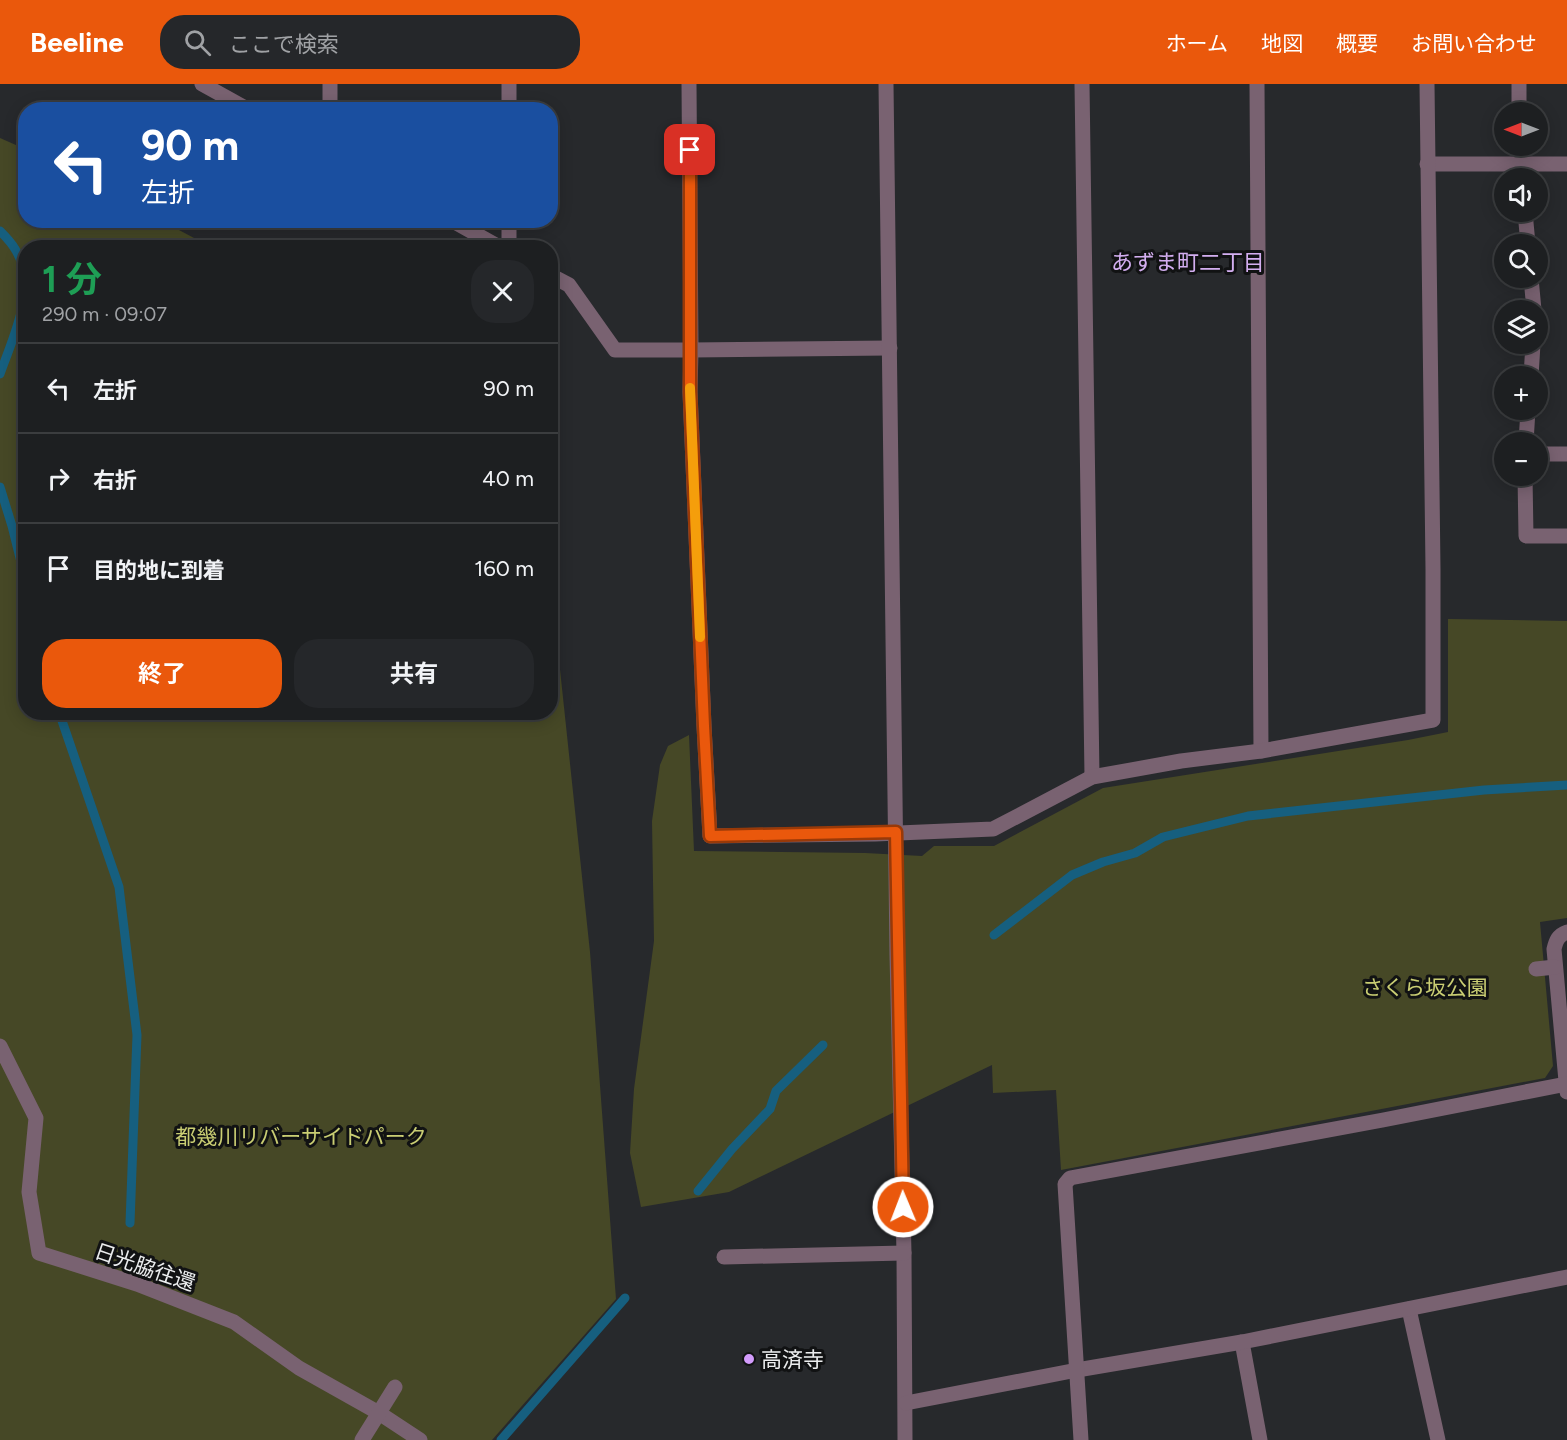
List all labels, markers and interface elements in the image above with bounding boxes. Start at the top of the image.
search box [160,15,580,69]
text: Beeline [30,25,124,59]
icon: search [181,26,214,59]
text: ここで検索 [229,31,339,58]
text: ホーム [1166,31,1228,56]
text: 地図 [1261,31,1303,56]
text: 概要 [1336,31,1378,56]
text: お問い合わせ [1411,31,1537,56]
north arrow [1494,102,1548,156]
map controls [1494,102,1548,486]
text: 90 m [141,120,239,171]
pin [664,124,715,175]
icon: left [42,126,120,204]
icon: arrive [673,133,706,166]
button: sound [1494,168,1548,222]
text: 左折 [141,176,195,209]
button: search [1494,234,1548,288]
district label: あずま町二丁目 [1111,249,1265,276]
text: 1 分 [42,258,102,301]
button: close [471,260,534,323]
button: layers [1494,300,1548,354]
text: 290 m · 09:07 [42,302,167,326]
button: + [1494,366,1548,420]
icon: left [42,372,75,405]
text: 90 m [483,375,534,402]
text: 左折 [93,377,137,404]
button: − [1494,432,1548,486]
icon: right [42,462,75,495]
text: 40 m [482,465,534,492]
text: 右折 [93,467,137,494]
icon: arrive [42,552,75,585]
text: 160 m [474,555,534,582]
text: 目的地に到着 [93,557,225,584]
button: 終了 [42,639,282,708]
button: 共有 [294,639,534,708]
park label: さくら坂公園 [1362,975,1488,1000]
park label: 都幾川リバーサイドパーク [175,1124,427,1149]
position arrow [871,1175,935,1239]
street label: 日光脇往還 [91,1238,199,1296]
place label: 高済寺 [761,1347,824,1372]
marker: 高済寺 [742,1352,756,1366]

